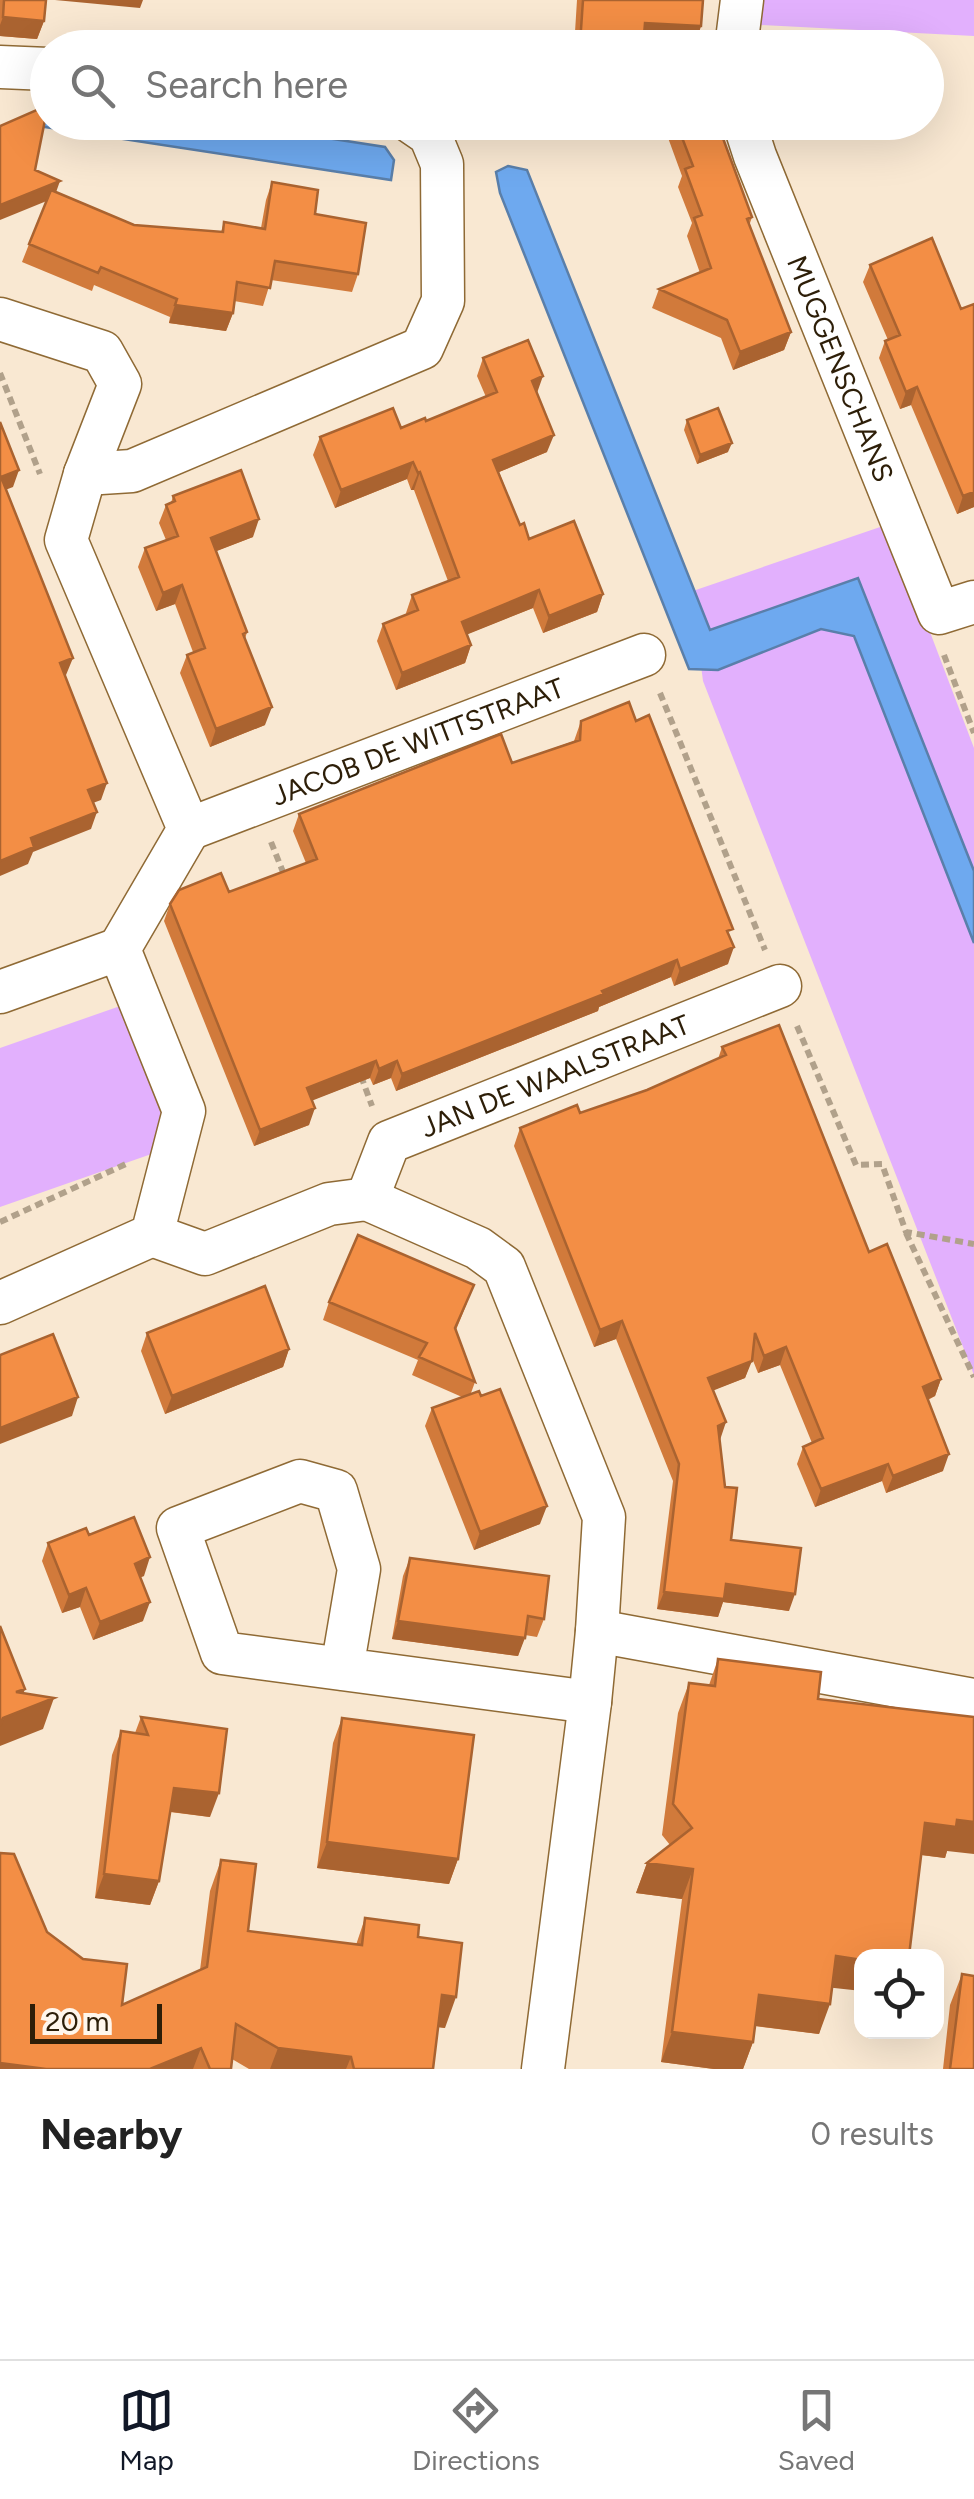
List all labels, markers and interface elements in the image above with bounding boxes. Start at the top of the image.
search box [30,30,944,140]
icon: search [65,58,120,113]
text: Search here [145,62,348,108]
street label: MUGGENSCHANS [780,251,901,487]
street label: JACOB DE WITTSTRAAT [267,670,569,813]
street label: JAN DE WAALSTRAAT [416,1007,695,1145]
map controls [854,1949,944,2039]
button: locate [854,1949,944,2039]
scale bar [30,1999,162,2044]
text: 20 m [45,2004,109,2038]
text: Nearby [40,2109,182,2160]
text: 0 results [810,2115,934,2153]
tab: Map [119,2383,174,2477]
tab: Directions [412,2383,540,2477]
tab: Saved [778,2383,855,2477]

